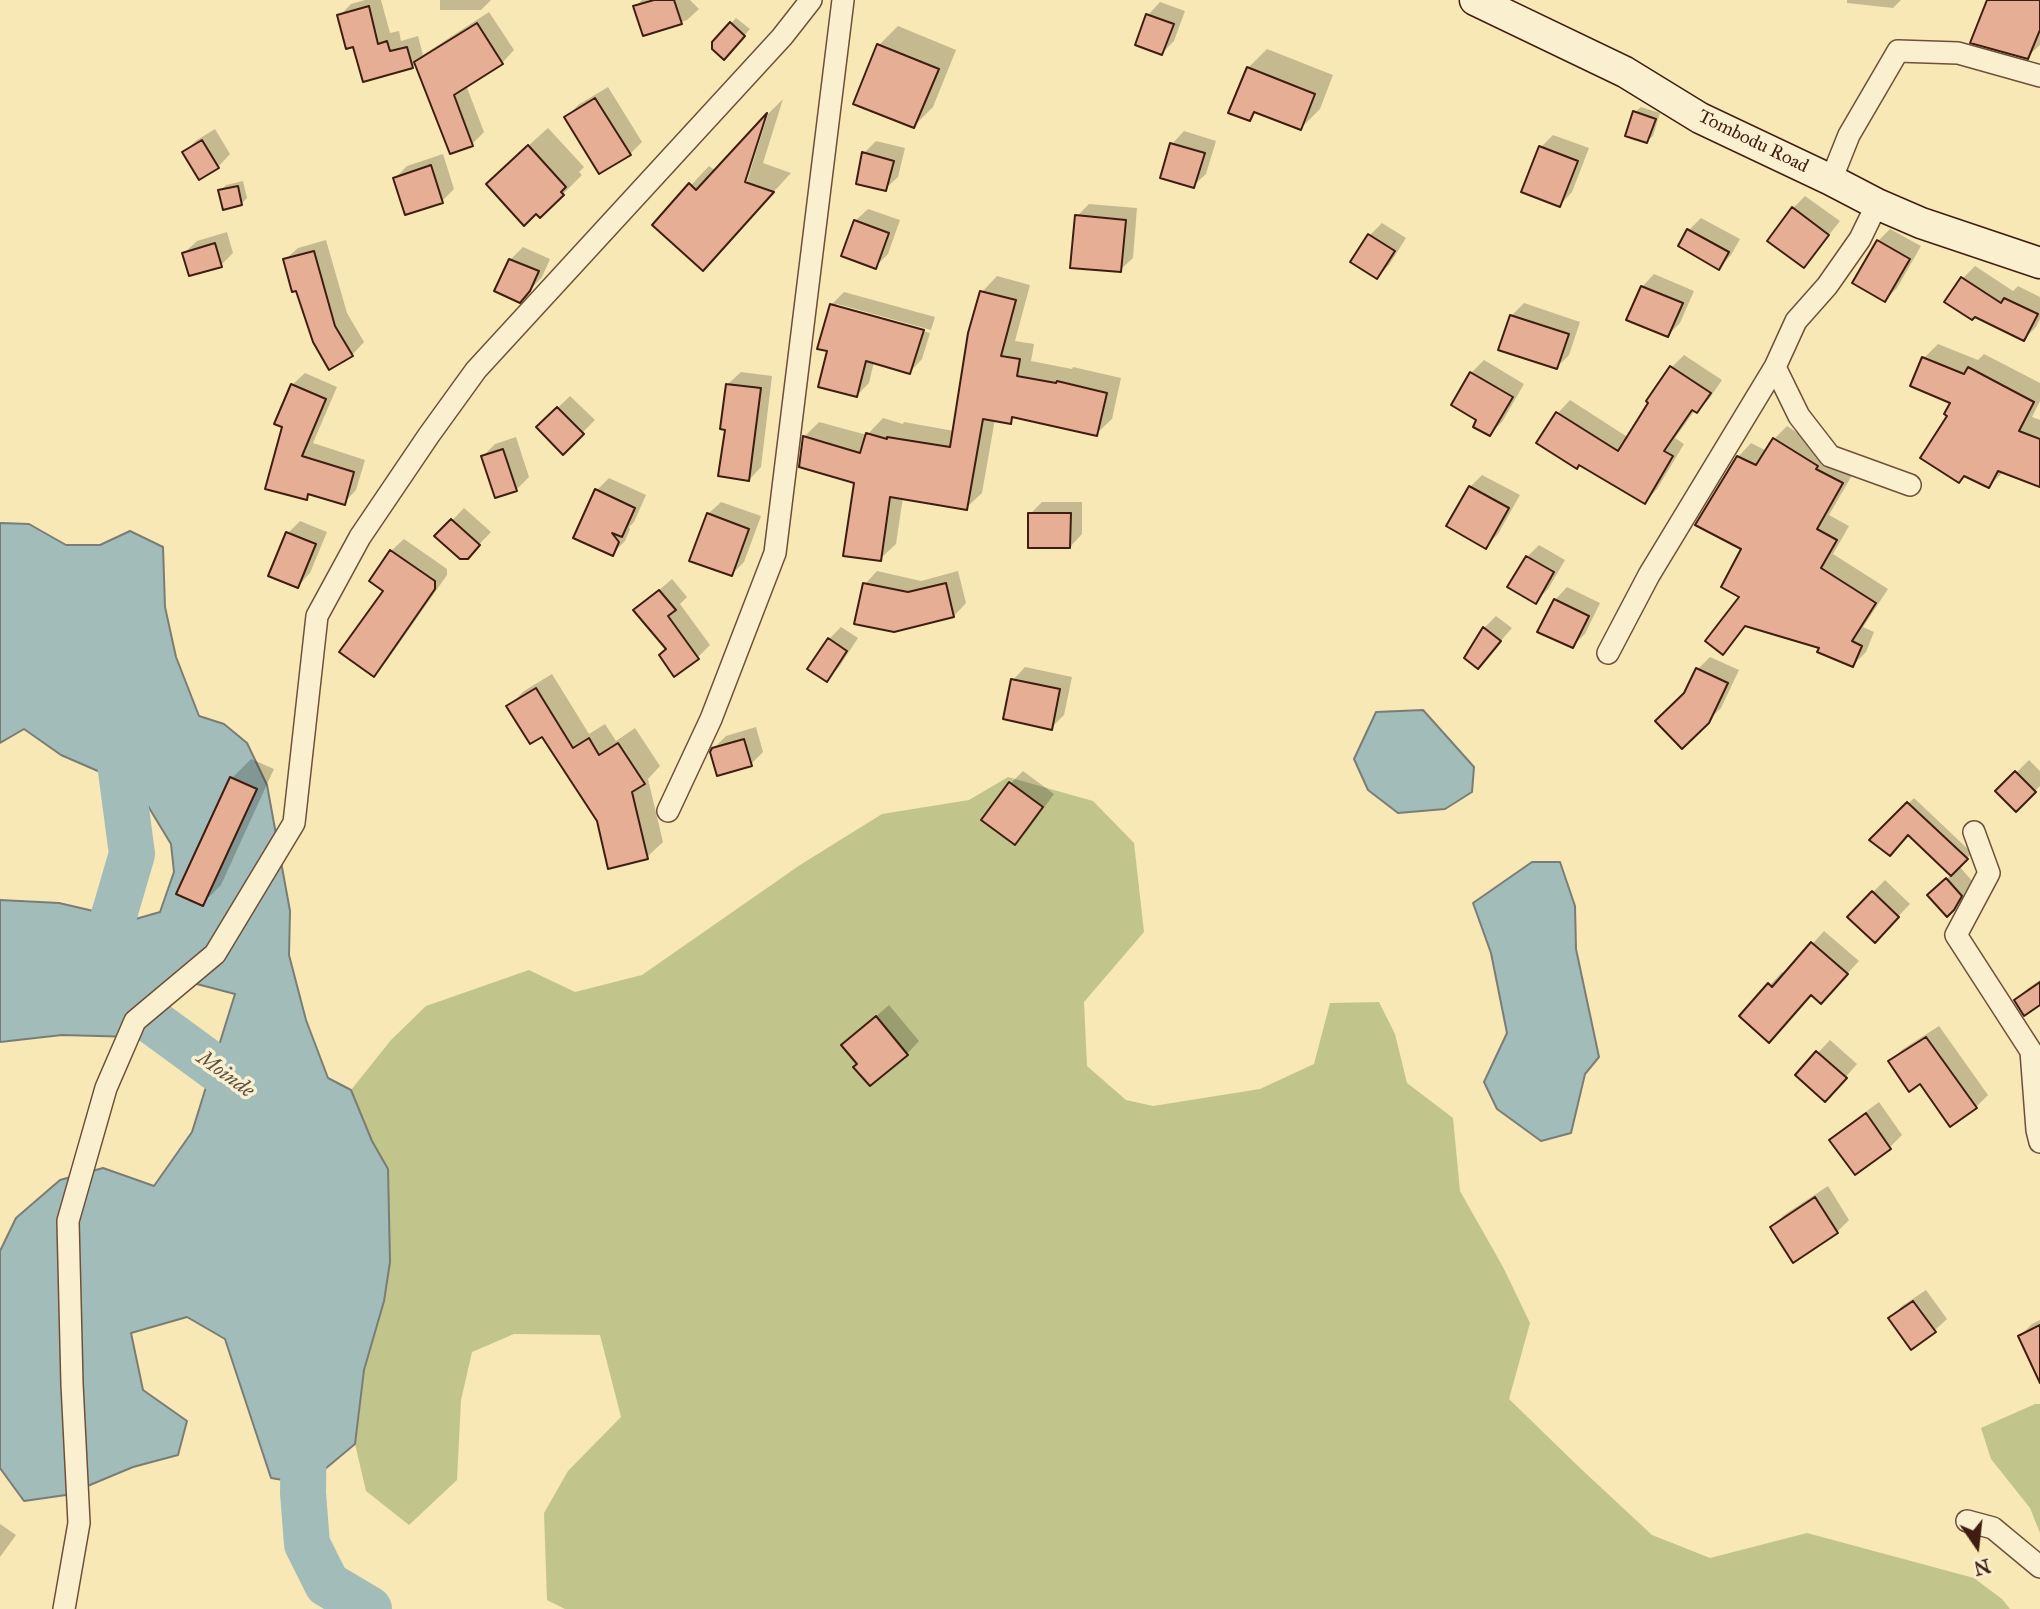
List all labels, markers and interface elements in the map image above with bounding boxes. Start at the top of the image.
street label: Tombodu Road [1694,105,1812,179]
water label: Moinde [192,1046,258,1104]
north arrow [1942,1511,2012,1581]
text: N [1972,1554,1993,1580]

